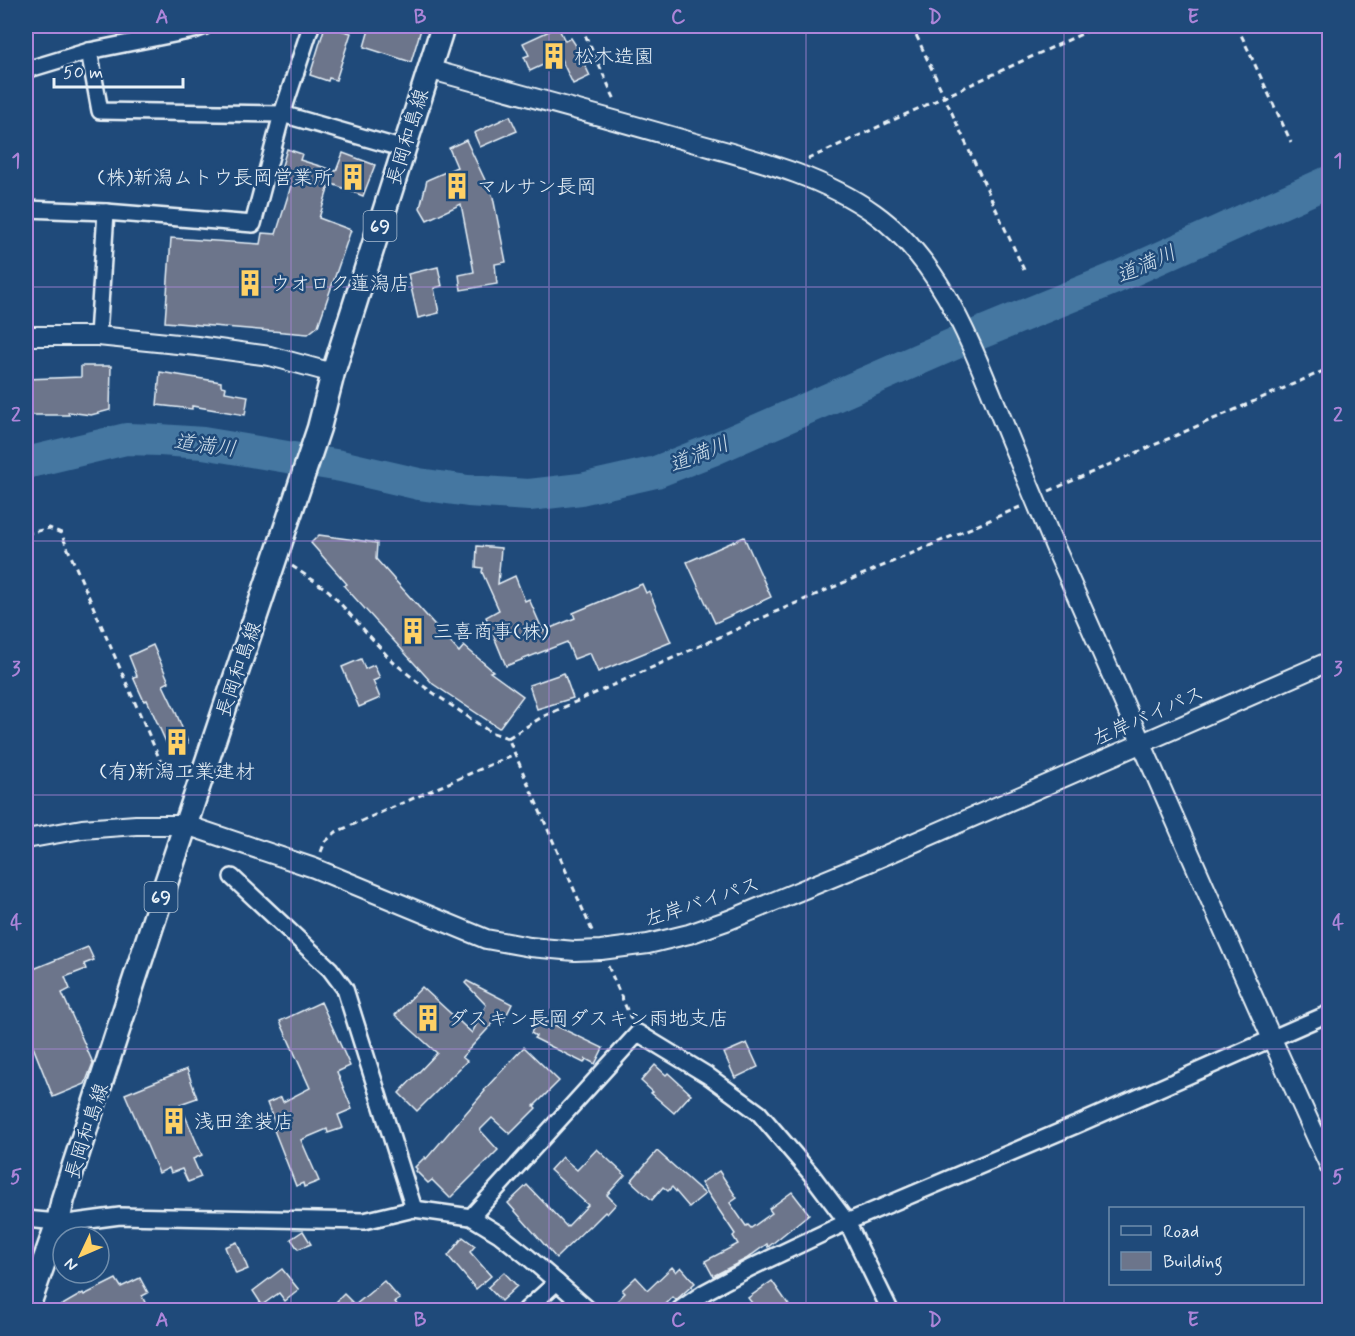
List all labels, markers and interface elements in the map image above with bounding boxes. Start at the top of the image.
text: A [155,4,169,31]
text: B [414,4,427,31]
text: C [671,4,686,31]
text: D [928,4,942,31]
text: E [1187,4,1199,31]
building icon: 松木造園 [539,41,569,71]
place label: 松木造園 [574,44,654,71]
scale bar [54,51,183,89]
text: 50 m [63,61,103,85]
street label: 長岡和島線 [381,86,436,189]
text: 1 [12,148,20,175]
text: 1 [1334,148,1342,175]
building icon: (株)新潟ムトウ長岡営業所 [338,162,368,192]
place label: (株)新潟ムトウ長岡営業所 [97,165,333,192]
building icon: マルサン長岡 [442,171,472,201]
place label: マルサン長岡 [477,174,597,201]
road number: 69 [364,211,397,241]
water label: 道満川 [1112,239,1181,291]
building icon: ウオロク蓮潟店 [235,268,265,298]
place label: ウオロク蓮潟店 [270,271,410,298]
text: 2 [11,402,21,429]
text: 2 [1333,402,1343,429]
water label: 道満川 [172,428,238,464]
water label: 道満川 [665,430,734,480]
building icon: 三喜商事(株) [398,616,428,646]
street label: 長岡和島線 [210,618,268,721]
place label: 三喜商事(株) [433,619,549,646]
text: 3 [11,656,21,683]
text: 3 [1333,656,1343,683]
street label: 左岸バイパス [1088,680,1209,753]
building icon: (有)新潟工業建材 [162,727,192,757]
place label: (有)新潟工業建材 [99,759,255,786]
street label: 左岸バイパス [641,871,764,934]
road number: 69 [144,882,178,912]
text: 4 [10,910,22,937]
text: 4 [1332,910,1344,937]
building icon: ダスキン長岡ダスキン雨地支店 [413,1003,443,1033]
place label: ダスキン長岡ダスキン雨地支店 [448,1006,729,1033]
street label: 長岡和島線 [59,1080,116,1183]
building icon: 浅田塗装店 [159,1106,189,1136]
place label: 浅田塗装店 [194,1109,294,1136]
text: 5 [10,1164,22,1191]
text: 5 [1332,1164,1344,1191]
legend [1109,1207,1304,1285]
text: Road [1163,1220,1199,1244]
north arrow [51,1225,111,1285]
text: Building [1163,1250,1223,1276]
text: N [60,1253,83,1276]
text: A [155,1307,169,1334]
text: B [414,1307,427,1334]
text: C [671,1307,686,1334]
text: D [928,1307,942,1334]
text: E [1187,1307,1199,1334]

